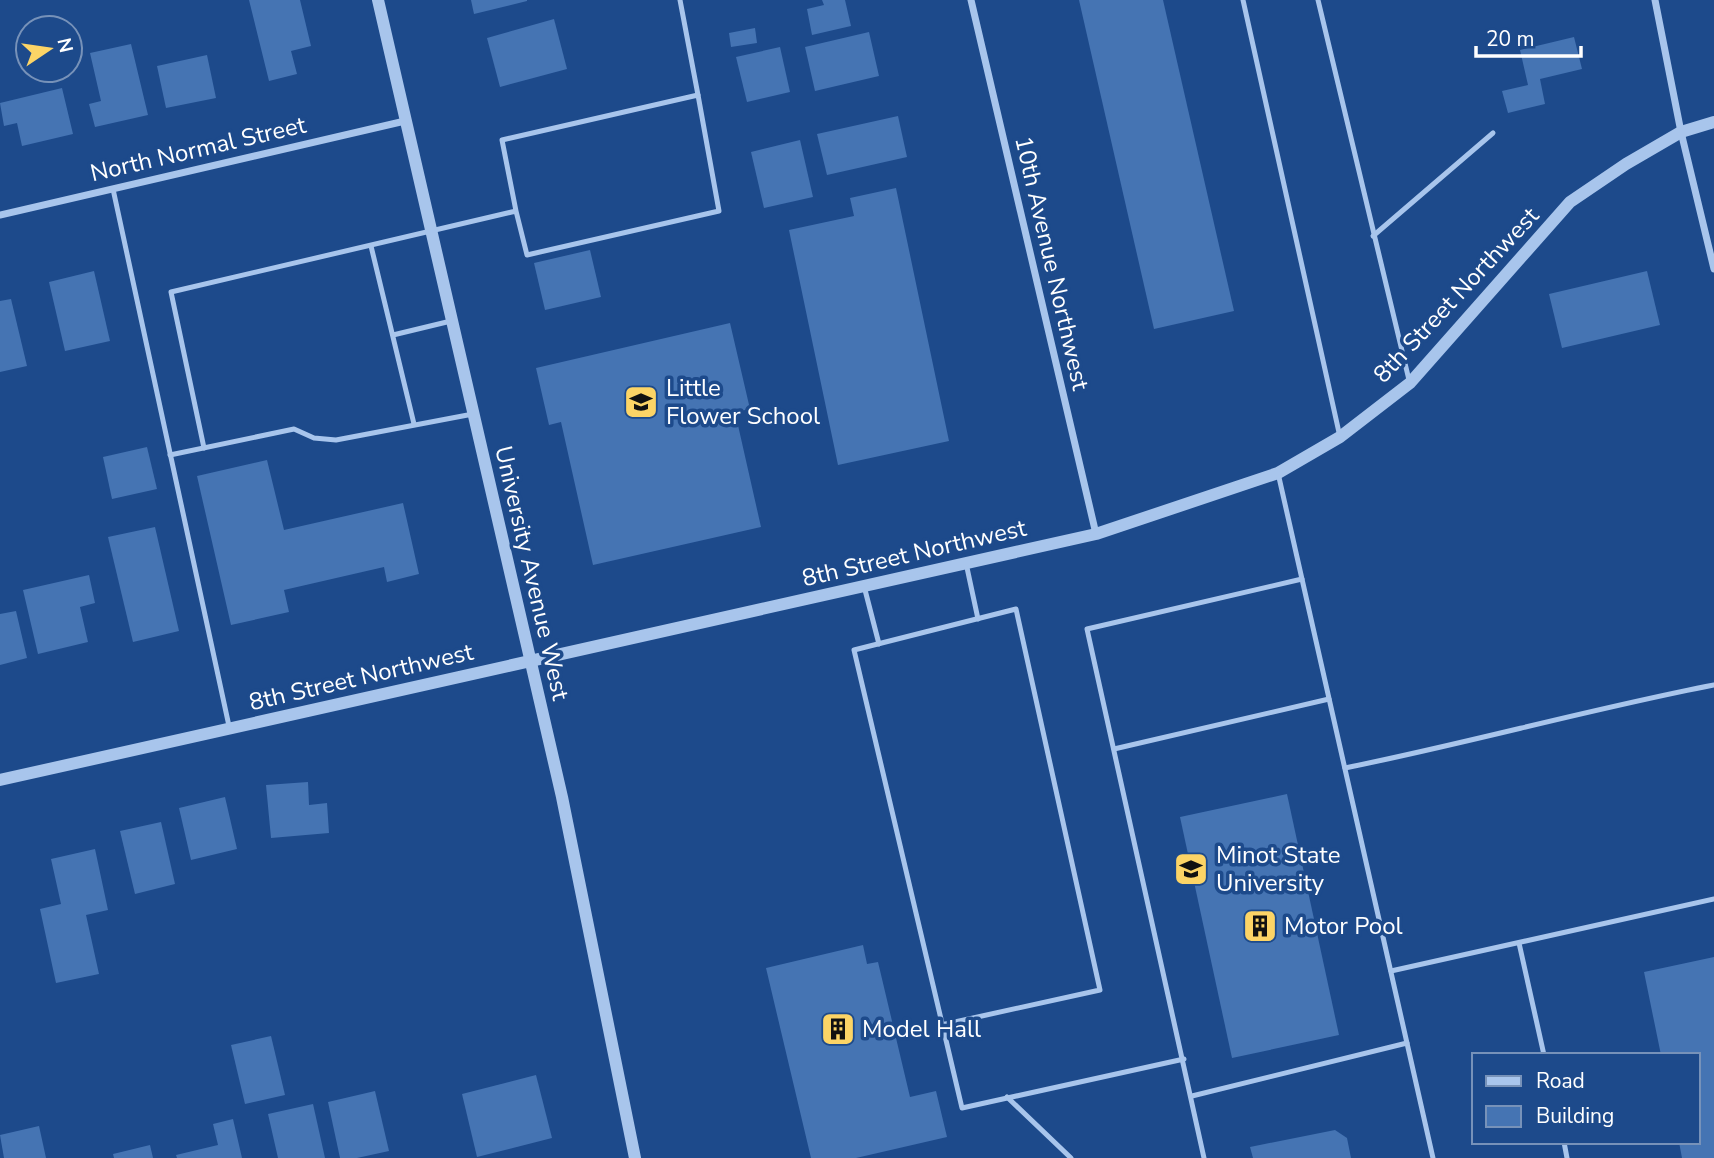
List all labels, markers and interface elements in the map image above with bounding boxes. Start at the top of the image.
north arrow [14,14,84,84]
scale bar [1476,14,1581,58]
text: 20 m [1486,25,1535,53]
text: N [50,36,79,55]
street label: North Normal Street [87,109,309,189]
street label: 10th Avenue Northwest [1007,133,1097,394]
street label: 8th Street Northwest [1366,200,1546,390]
place label: Little Flower School [666,372,820,432]
school or university icon: Little Flower School [622,383,660,421]
street label: University Avenue West [487,443,577,704]
street label: 8th Street Northwest [799,512,1030,594]
street label: 8th Street Northwest [246,636,477,718]
place label: Minot State University [1216,839,1340,899]
school or university icon: Minot State University [1172,850,1210,888]
building icon: Motor Pool [1241,907,1279,945]
place label: Motor Pool [1284,910,1403,942]
building icon: Model Hall [819,1010,857,1048]
place label: Model Hall [862,1013,981,1045]
legend [1472,1053,1700,1144]
text: Road [1536,1067,1585,1095]
text: Building [1536,1102,1614,1130]

